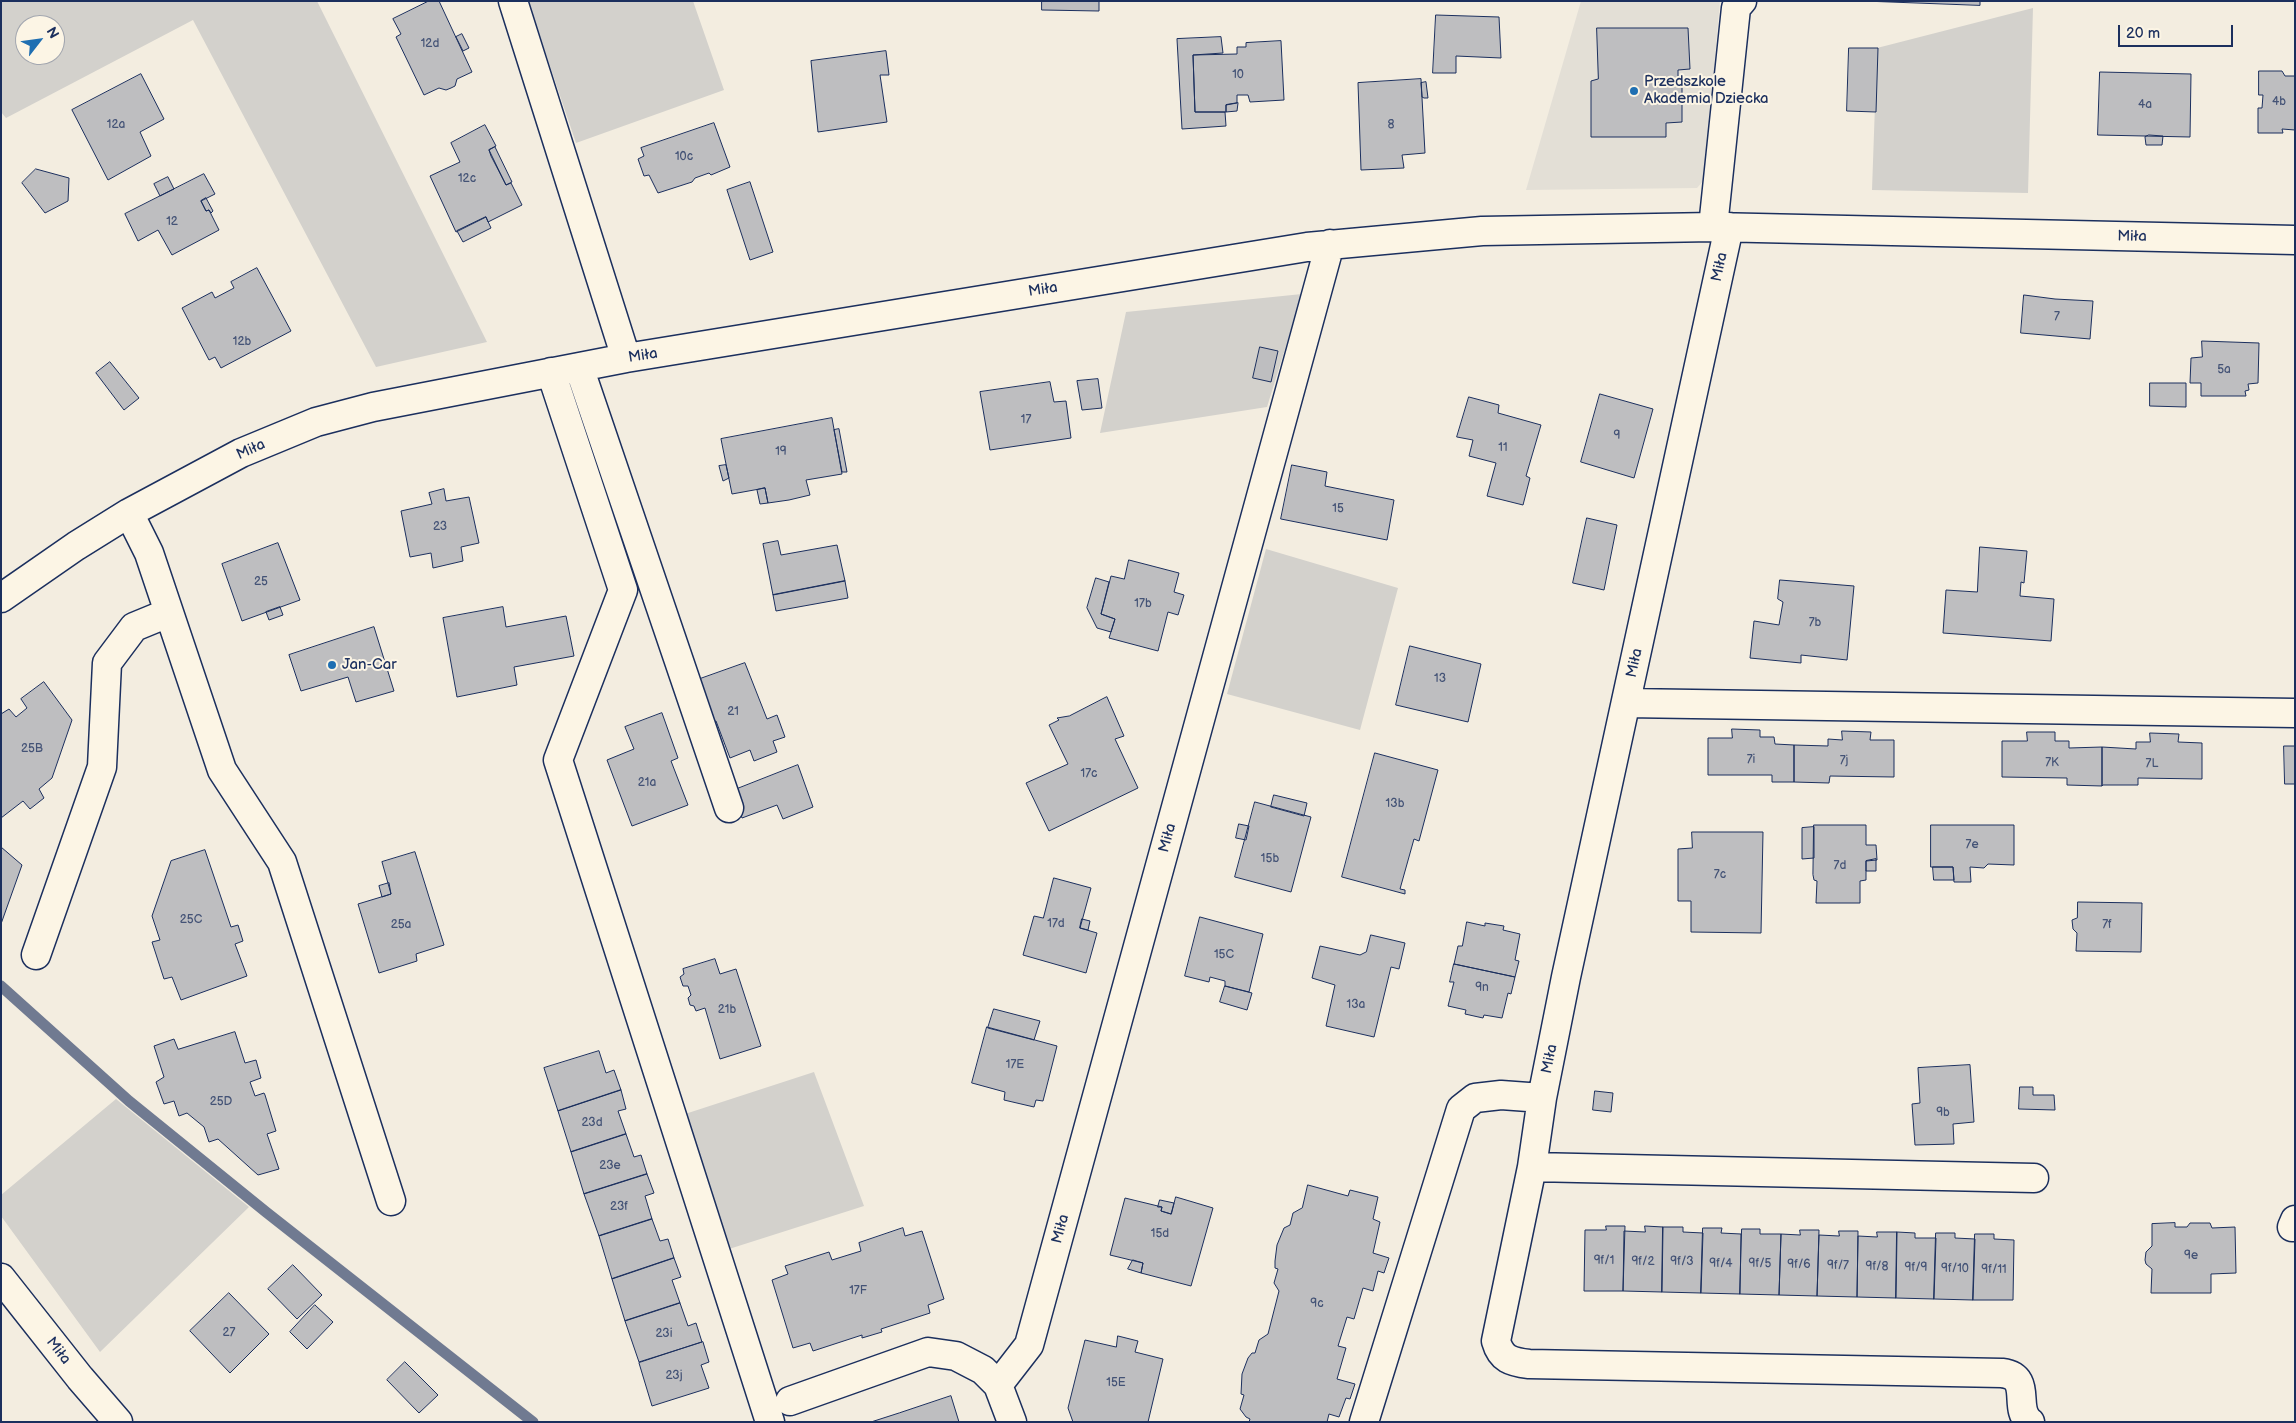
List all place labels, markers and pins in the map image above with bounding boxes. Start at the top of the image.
place label: Przedszkole Akademia Dziecka [1644,73,1769,108]
marker: Przedszkole Akademia Dziecka [1628,85,1640,97]
place label: Jan-Car [342,656,397,674]
marker: Jan-Car [326,659,338,671]

